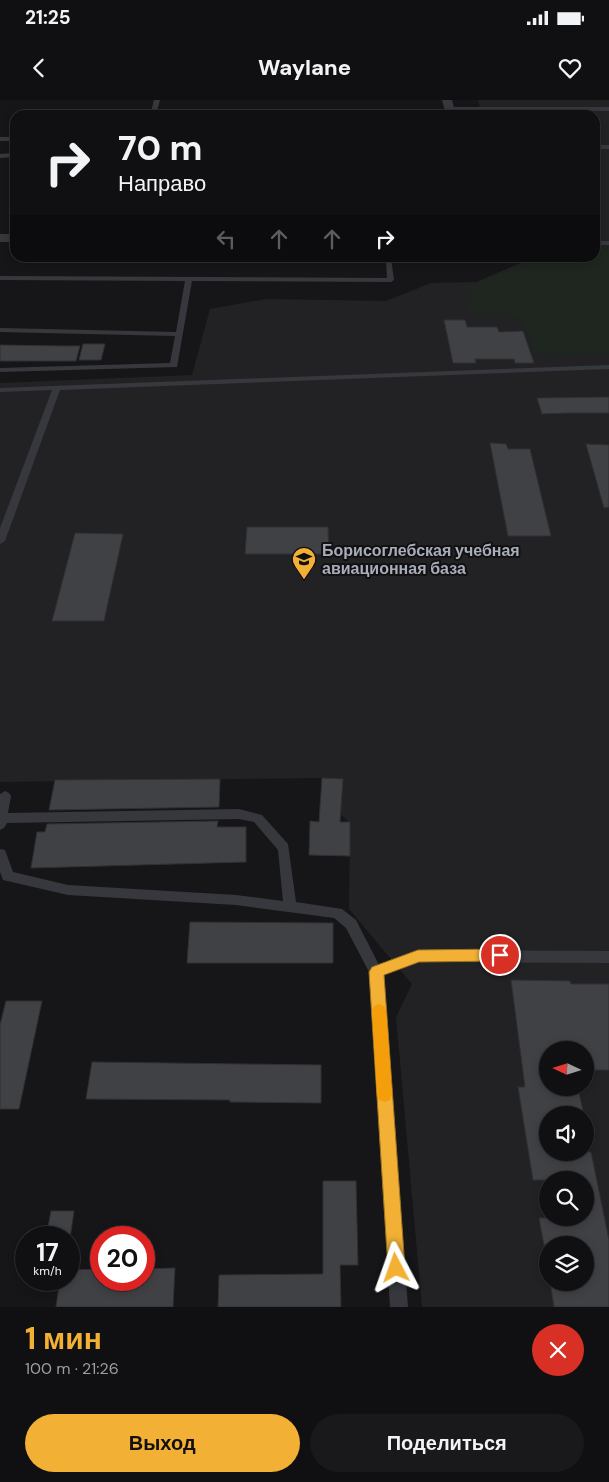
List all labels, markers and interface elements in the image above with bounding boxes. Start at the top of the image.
text: 21:25 [25,5,71,30]
text: Waylane [258,53,351,82]
icon: back [25,54,53,82]
icon: heart [556,54,584,82]
text: 70 m [118,125,202,171]
icon: right [35,130,100,195]
text: Направо [118,169,206,198]
icon: left [212,225,240,253]
icon: ahead [265,225,293,253]
icon: ahead [318,225,346,253]
icon: right [371,225,399,253]
place label: Борисоглебская учебная авиационная база [322,540,520,579]
school or university icon: Борисоглебская учебная авиационная база [291,546,317,580]
pin [479,934,521,976]
icon: arrive [486,941,514,969]
north arrow [539,1041,594,1096]
map controls [539,1041,594,1291]
button: sound [539,1106,594,1161]
button: search [539,1171,594,1226]
speed limit sign: 20 [90,1226,155,1291]
text: 17 [36,1236,59,1269]
button: layers [539,1236,594,1291]
position arrow [369,1241,421,1293]
text: km/h [33,1263,62,1279]
text: 1 мин [25,1319,102,1358]
button: close [532,1324,584,1376]
text: 100 m · 21:26 [25,1358,119,1379]
button: Выход [25,1414,300,1472]
button: Поделиться [310,1414,584,1472]

